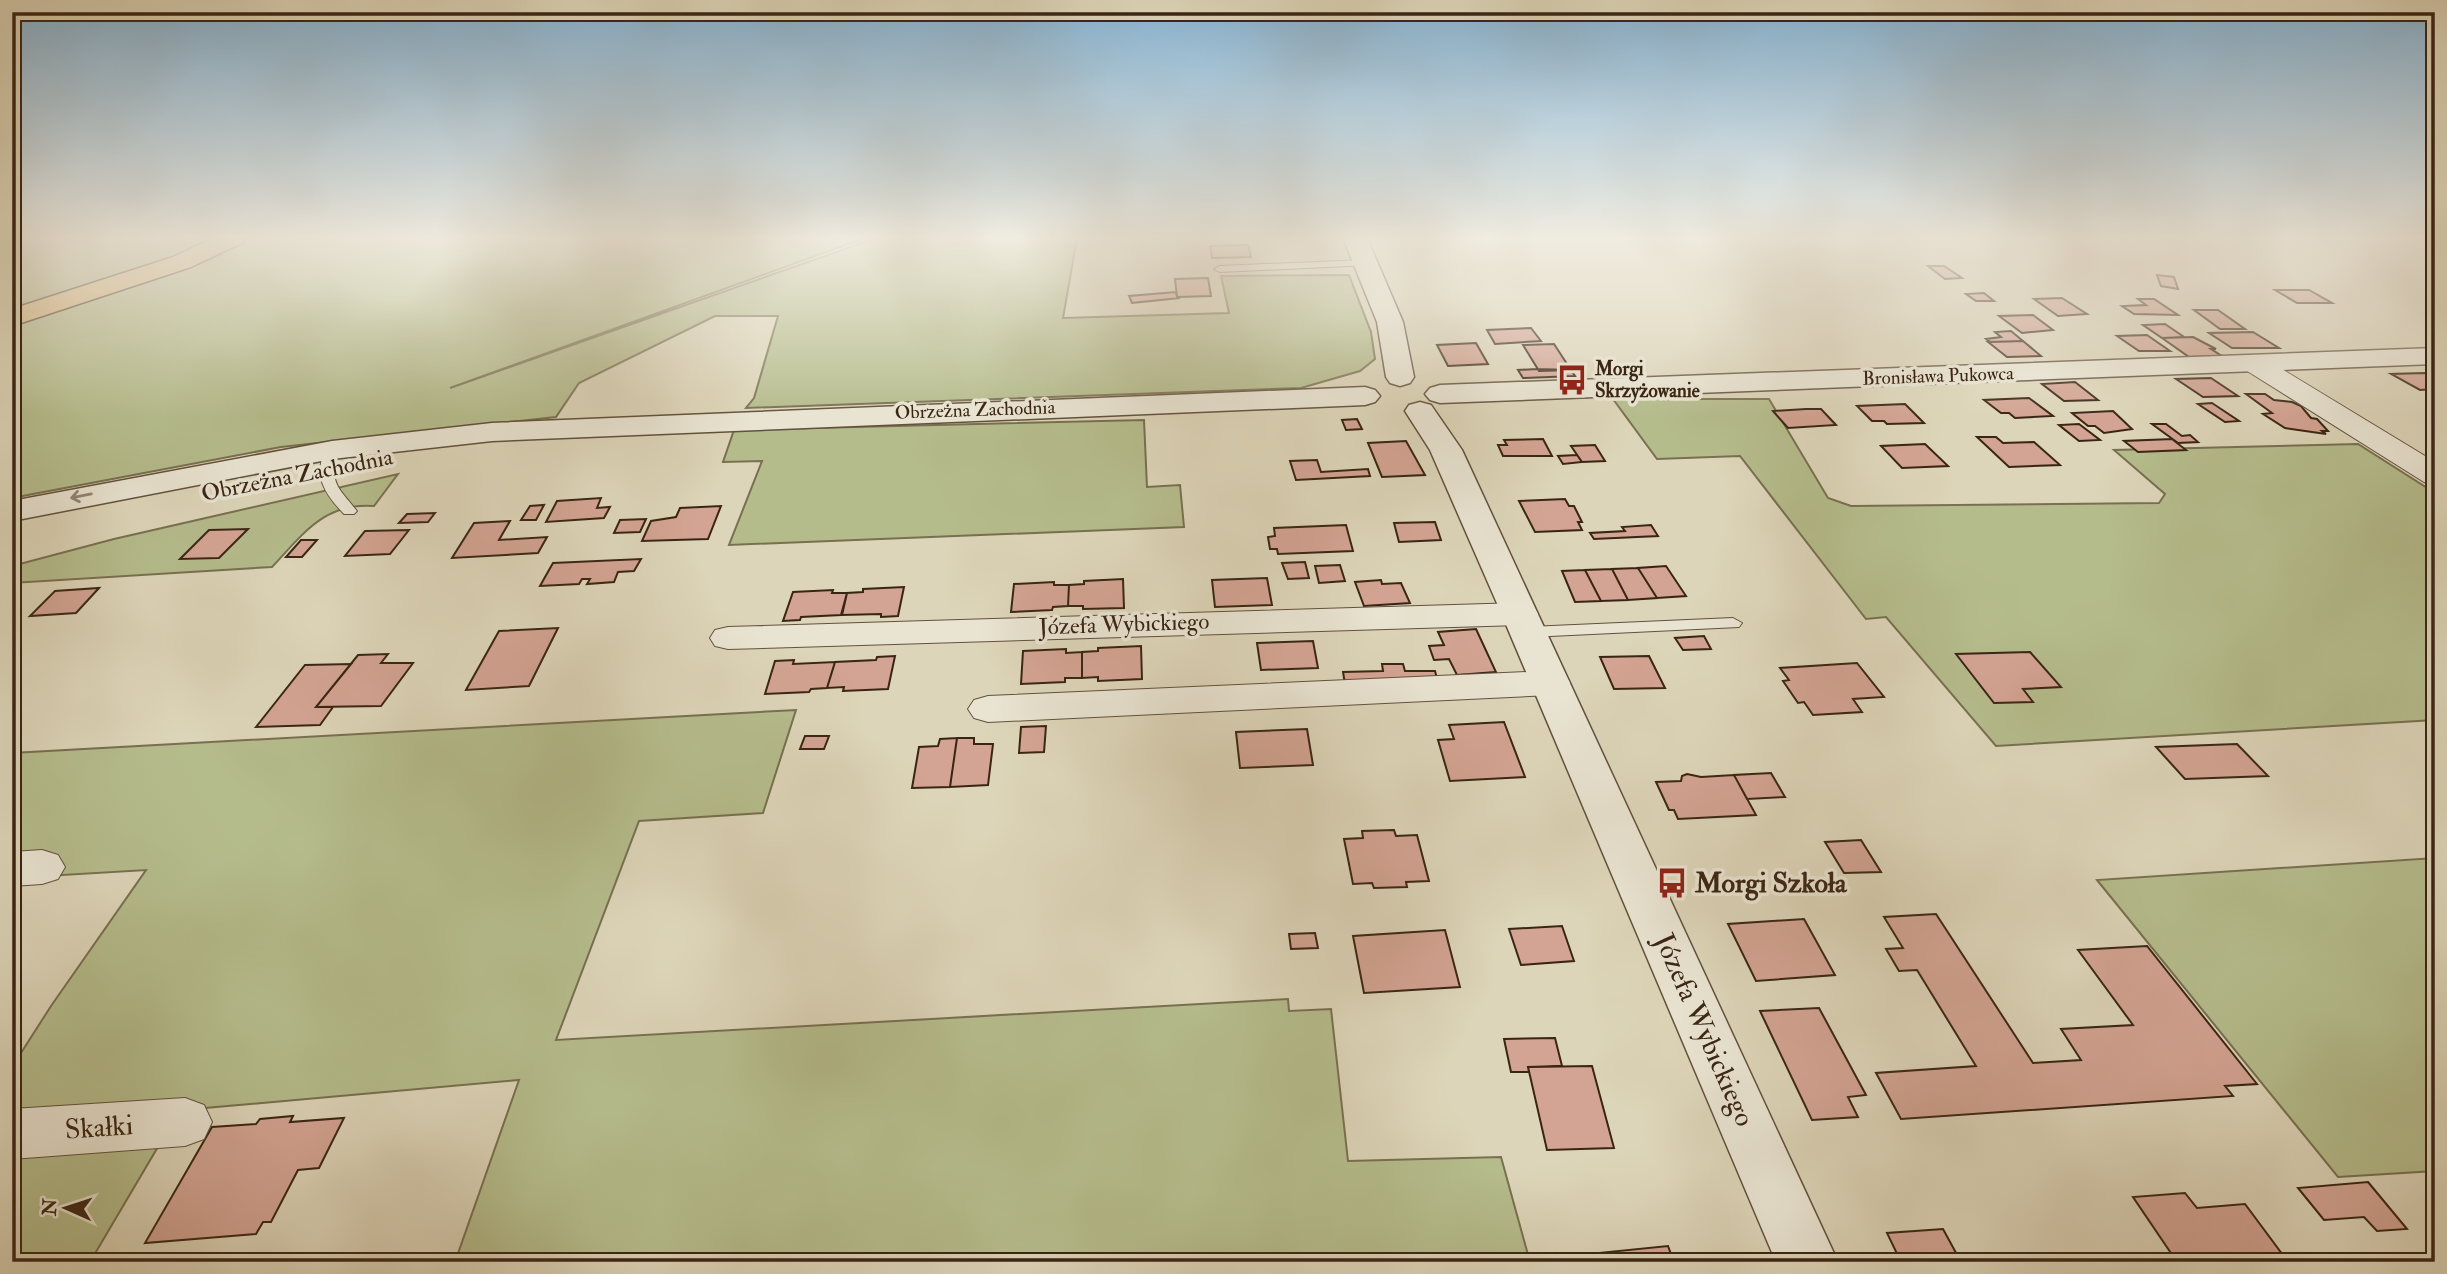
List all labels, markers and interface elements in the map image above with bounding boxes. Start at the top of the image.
place label: Morgi Skrzyżowanie [1594,357,1700,404]
street label: Bronisława Pukowca [1862,361,2014,391]
bus stop icon: Morgi Skrzyżowanie [1555,363,1589,397]
street label: Obrzeżna Zachodnia [894,395,1056,425]
street label: Obrzeżna Zachodnia [199,442,396,508]
one-way arrow [70,490,93,503]
street label: Józefa Wybickiego [1037,607,1210,642]
bus stop icon: Morgi Szkoła [1655,866,1689,900]
place label: Morgi Szkoła [1694,866,1848,901]
street label: Józefa Wybickiego [1645,927,1762,1132]
street label: Skałki [64,1108,134,1148]
north arrow [32,1172,102,1242]
text: N [38,1197,63,1217]

